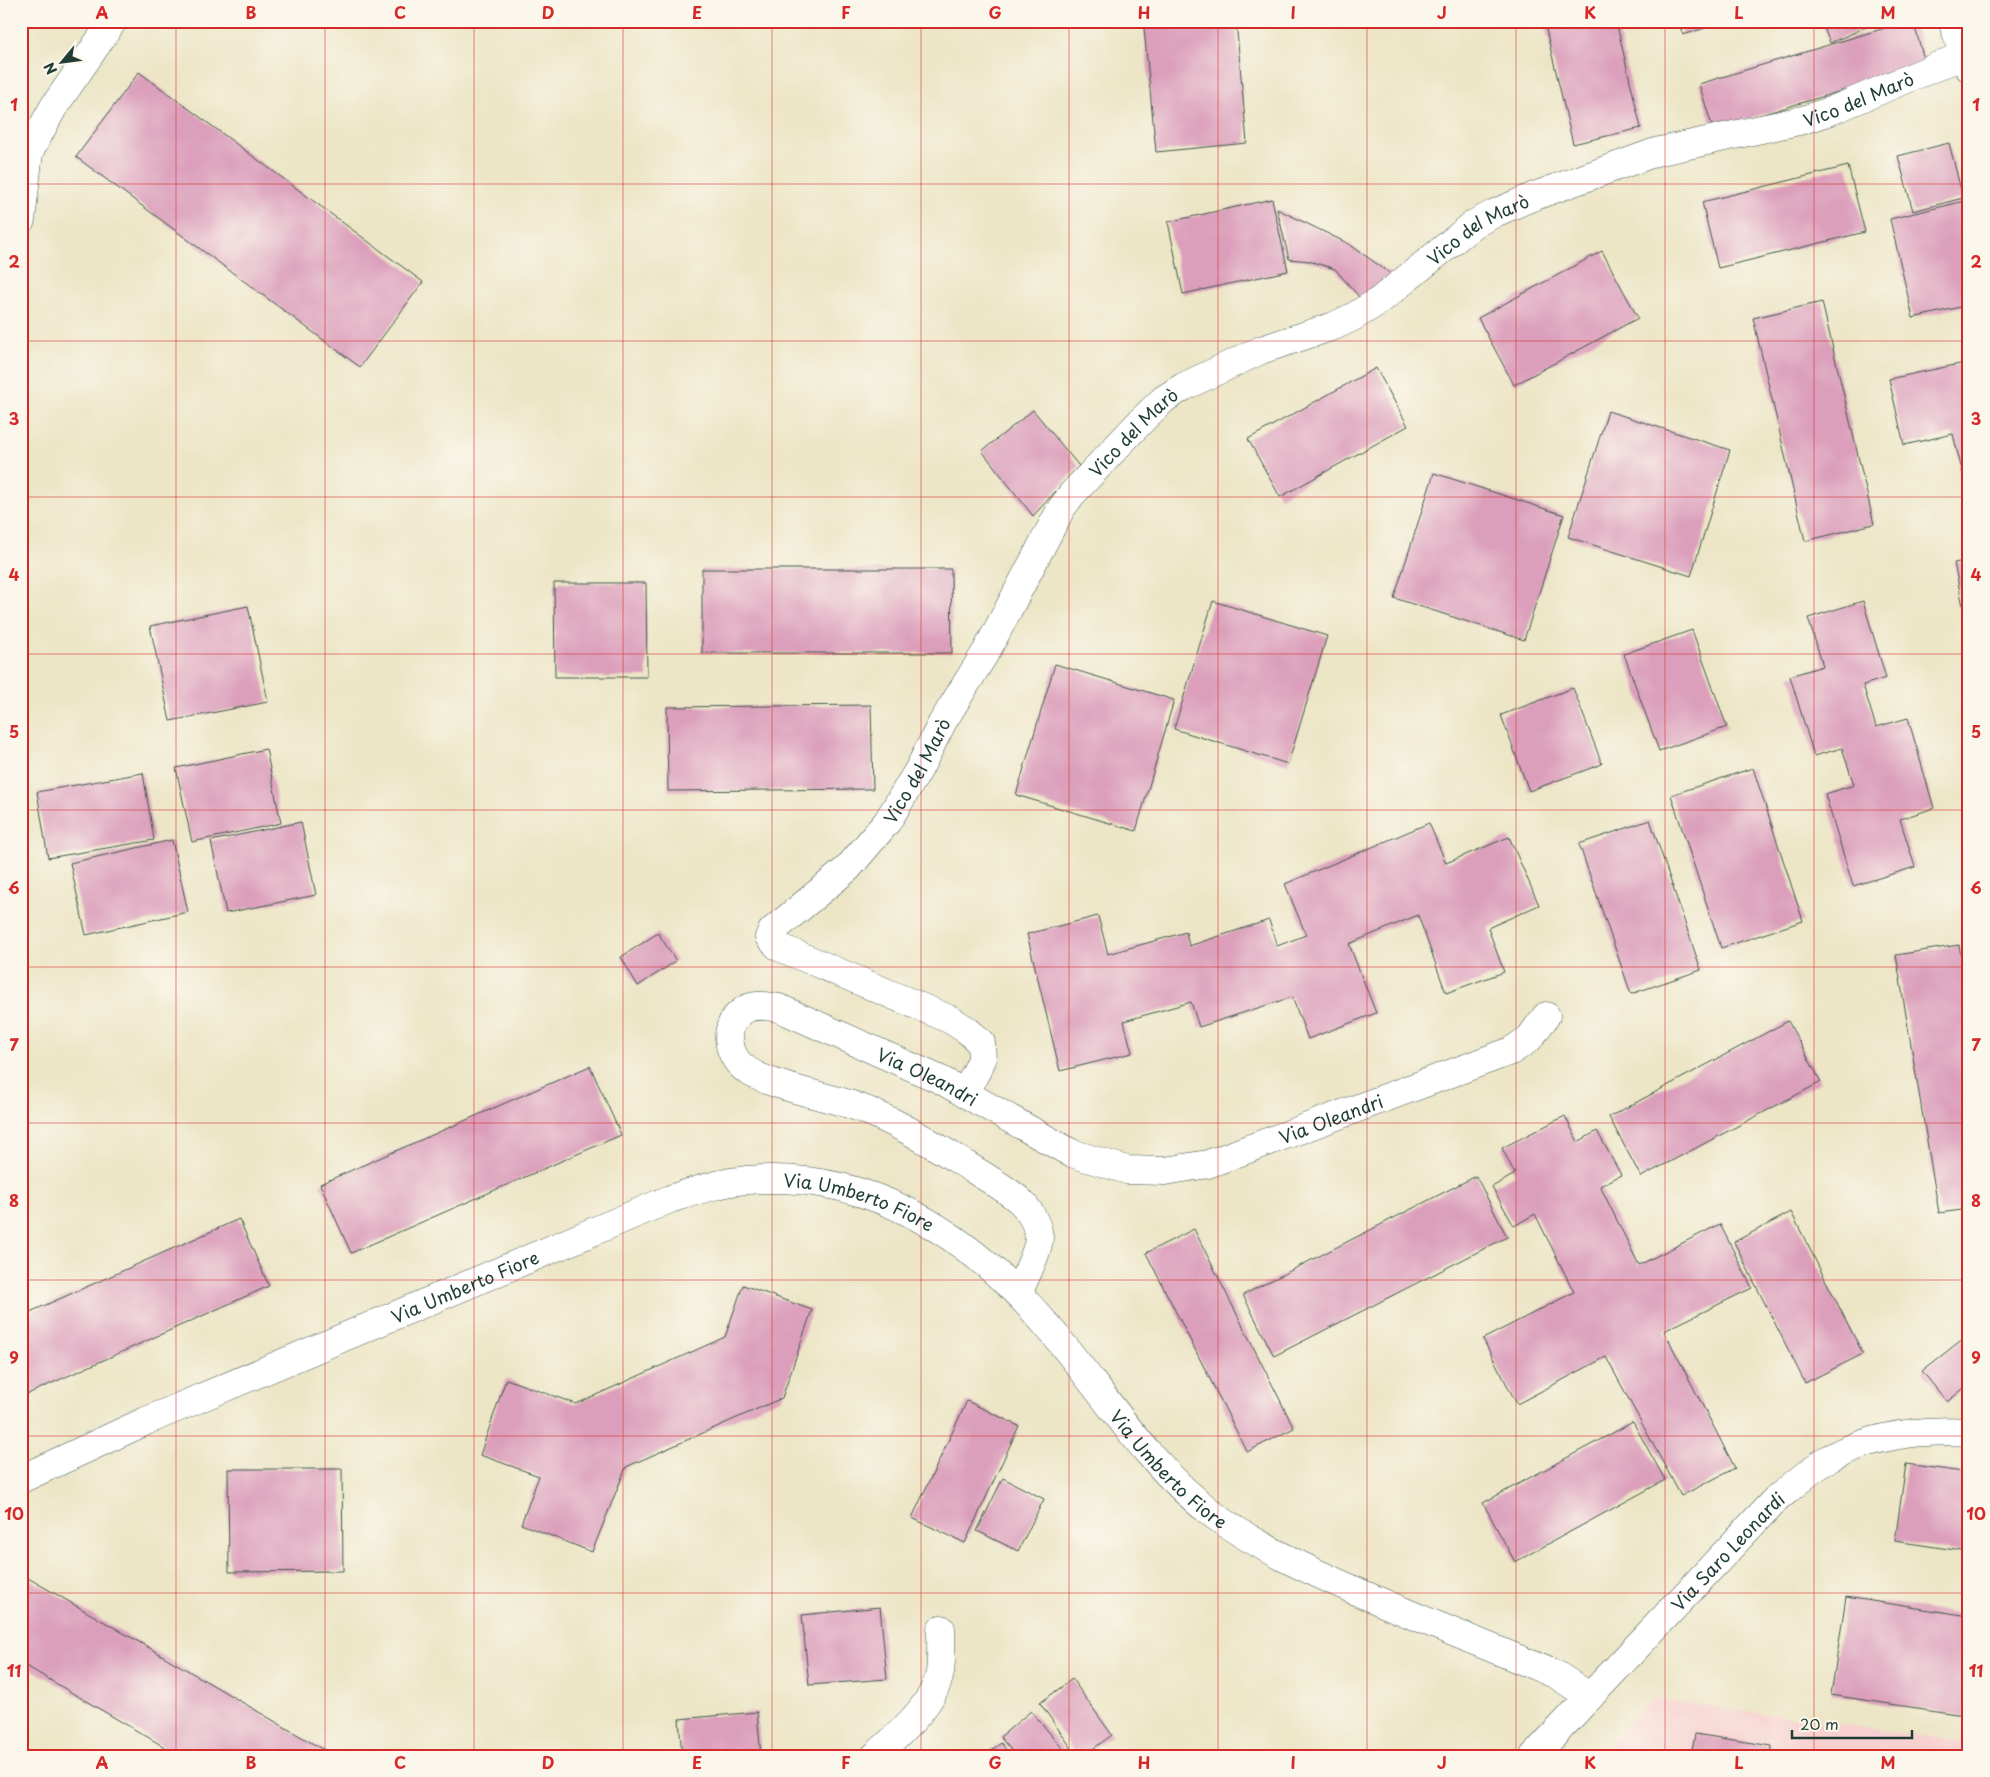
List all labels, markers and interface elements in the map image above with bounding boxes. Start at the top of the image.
text: A [96,0,109,24]
text: B [246,0,257,24]
text: C [394,0,406,24]
text: D [542,0,554,24]
text: E [692,0,702,24]
text: F [841,0,851,24]
text: G [988,0,1002,24]
text: H [1138,0,1150,24]
text: I [1290,0,1296,24]
text: J [1437,0,1447,24]
text: K [1584,0,1596,24]
text: L [1734,0,1744,24]
text: M [1880,0,1896,24]
north arrow [38,38,88,88]
text: N [38,59,62,78]
street label: Vico del Marò [1799,64,1918,133]
text: 1 [10,92,18,116]
text: 1 [1972,92,1980,116]
street label: Vico del Marò [1420,187,1533,271]
text: 2 [8,249,20,273]
text: 2 [1970,249,1982,273]
street label: Vico del Marò [1082,380,1183,482]
text: 3 [9,406,19,430]
text: 3 [1971,406,1981,430]
text: 4 [9,562,20,586]
text: 4 [1971,562,1982,586]
street label: Vico del Marò [876,713,956,828]
text: 5 [9,719,19,743]
text: 5 [1971,719,1981,743]
text: 6 [8,875,20,899]
text: 6 [1970,875,1982,899]
text: 7 [9,1032,19,1056]
text: 7 [1971,1032,1981,1056]
street label: Via Oleandri [873,1040,983,1112]
street label: Via Oleandri [1275,1087,1387,1150]
street label: Via Umberto Fiore [783,1166,940,1237]
text: 8 [9,1188,19,1212]
text: 8 [1971,1188,1981,1212]
street label: Via Umberto Fiore [387,1243,543,1329]
text: 9 [9,1345,19,1369]
text: 9 [1971,1345,1981,1369]
street label: Via Umberto Fiore [1104,1403,1233,1535]
street label: Via Saro Leonardi [1664,1485,1790,1616]
text: 10 [4,1501,24,1525]
text: 10 [1966,1501,1986,1525]
text: 11 [7,1658,21,1682]
text: 11 [1969,1658,1983,1682]
scale bar [1792,1707,1912,1739]
text: 20 m [1800,1712,1839,1735]
text: A [96,1750,109,1774]
text: B [246,1750,257,1774]
text: C [394,1750,406,1774]
text: D [542,1750,554,1774]
text: E [692,1750,702,1774]
text: F [841,1750,851,1774]
text: G [988,1750,1002,1774]
text: H [1138,1750,1150,1774]
text: I [1290,1750,1296,1774]
text: J [1437,1750,1447,1774]
text: K [1584,1750,1596,1774]
text: L [1734,1750,1744,1774]
text: M [1880,1750,1896,1774]

